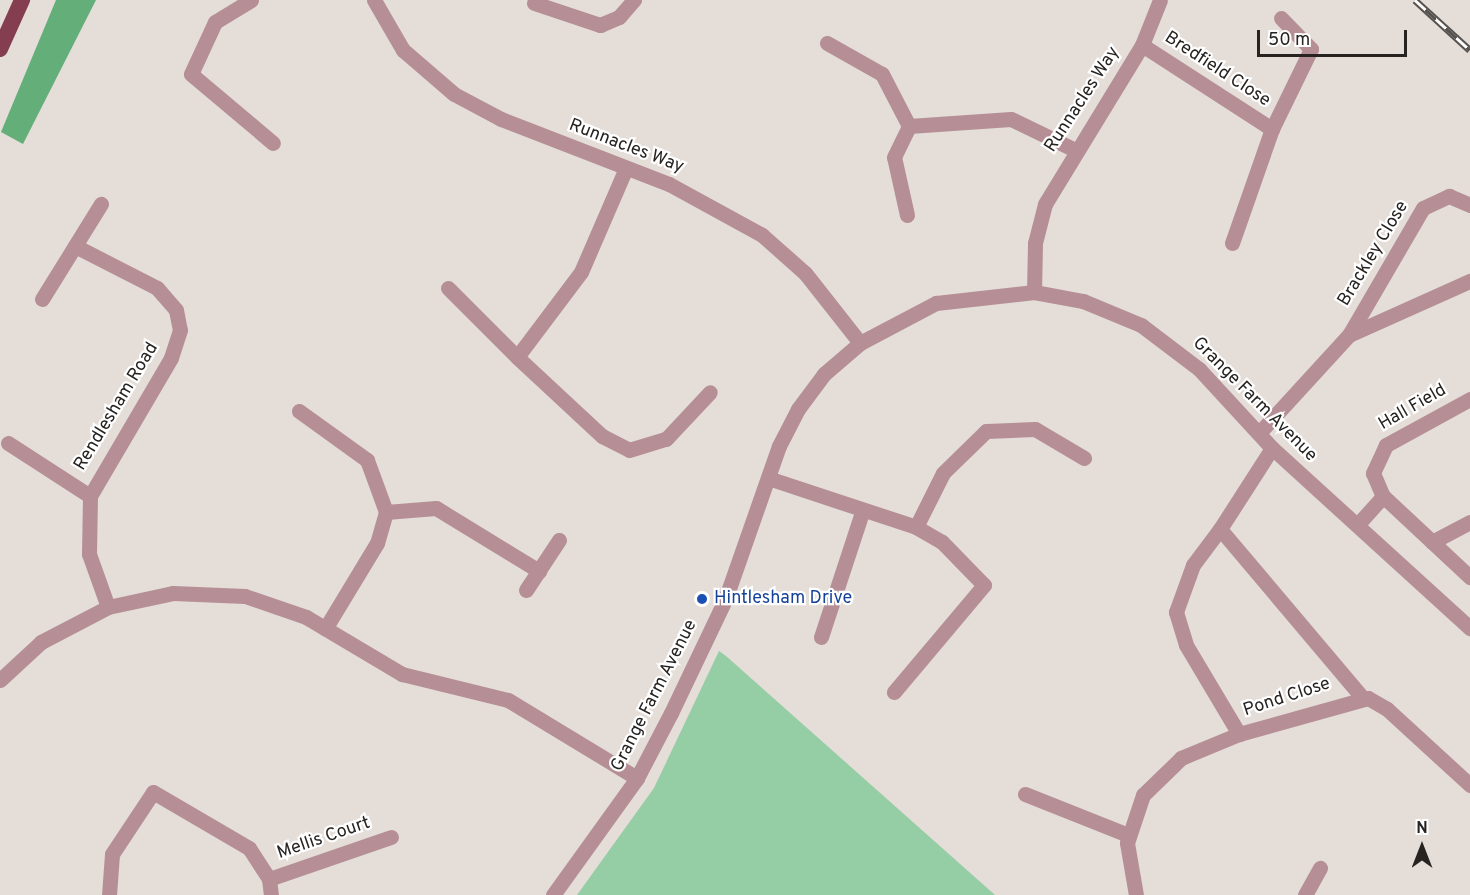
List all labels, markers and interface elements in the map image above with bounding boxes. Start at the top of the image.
scale bar [1260,18,1410,56]
street label: Bredfield Close [1160,28,1274,112]
text: 50 m [1268,29,1310,52]
street label: Runnacles Way [1041,43,1125,157]
street label: Runnacles Way [565,115,687,179]
street label: Brackley Close [1334,198,1414,310]
street label: Grange Farm Avenue [1187,333,1321,467]
street label: Rendlesham Road [70,339,164,475]
street label: Hall Field [1375,380,1451,436]
place label: Hintlesham Drive [714,588,852,610]
marker: Hintlesham Drive [695,592,709,606]
street label: Grange Farm Avenue [607,616,703,776]
street label: Pond Close [1241,674,1333,722]
street label: Mellis Court [275,813,373,865]
north arrow [1392,817,1452,877]
text: N [1416,819,1428,839]

